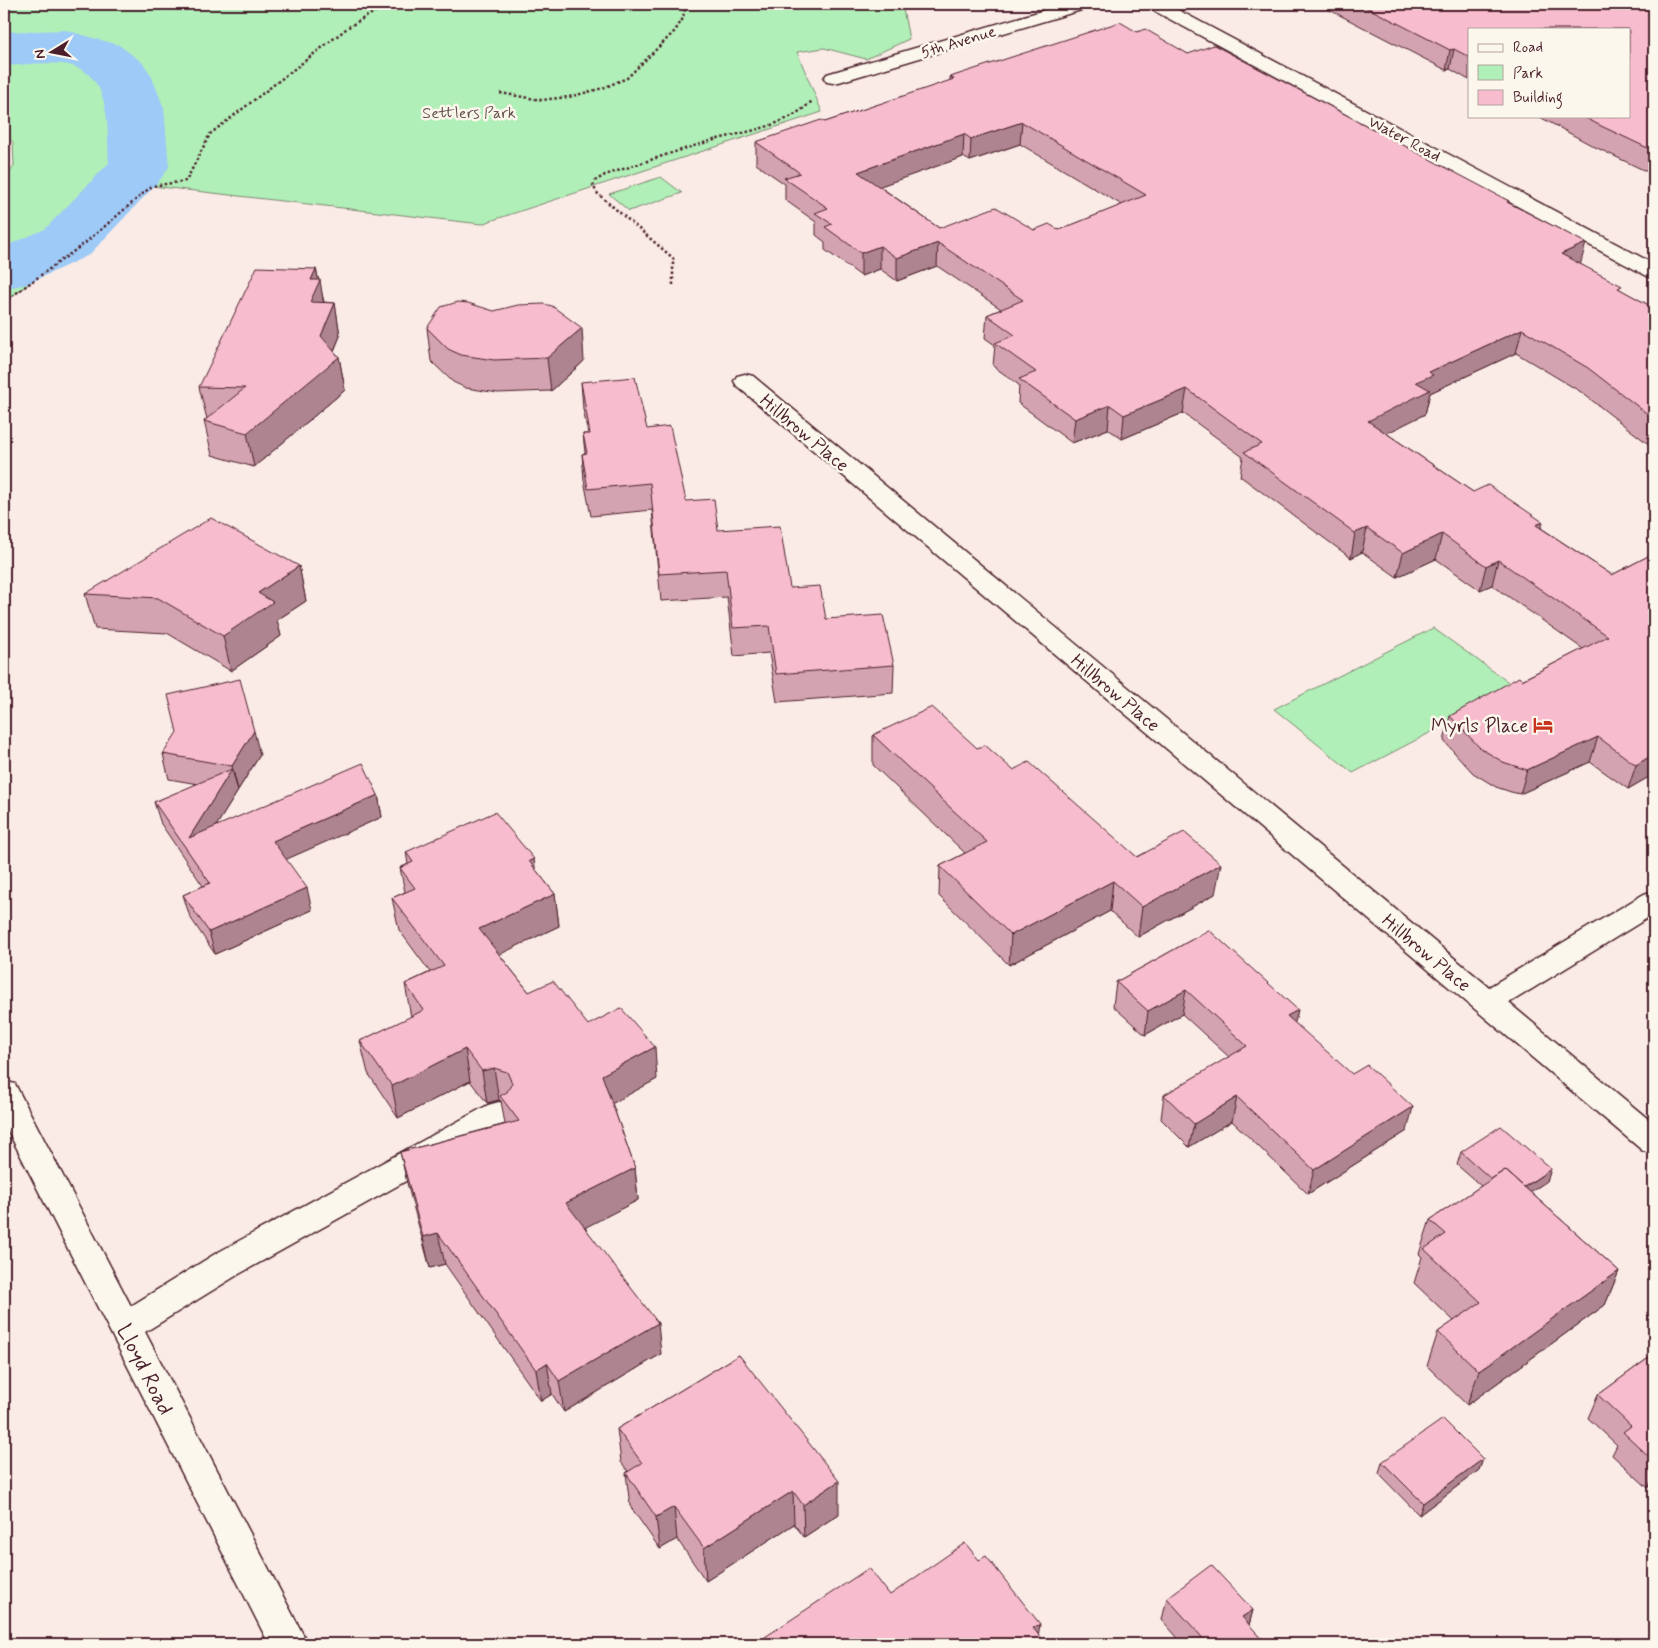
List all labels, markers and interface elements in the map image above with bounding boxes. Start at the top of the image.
street label: 5th Avenue [918,21,999,64]
north arrow [28,28,78,78]
legend [1468,28,1630,118]
text: Road [1513,38,1543,58]
text: N [31,48,50,60]
text: Park [1513,64,1543,84]
text: Building [1513,88,1563,109]
park label: Settlers Park [422,103,516,124]
street label: Water Road [1365,112,1444,167]
street label: Hillbrow Place [754,388,854,478]
street label: Hillbrow Place [1065,648,1165,738]
place label: Myrls Place [1431,714,1528,739]
hotel icon: Myrls Place [1532,714,1554,736]
street label: Hillbrow Place [1376,908,1476,998]
street label: Lloyd Road [109,1320,179,1420]

